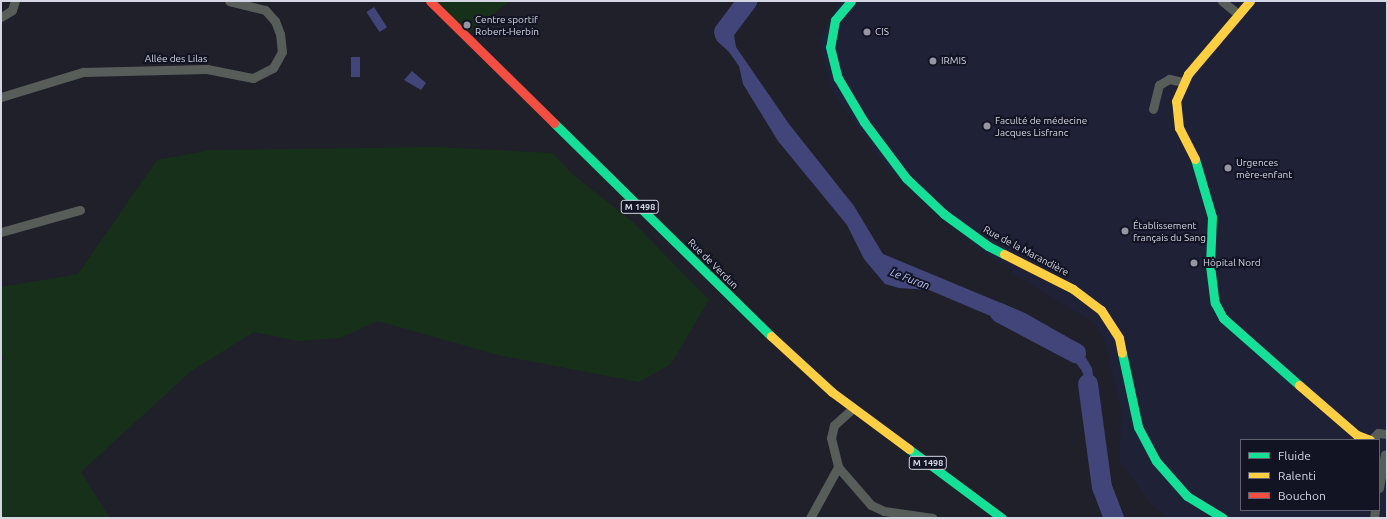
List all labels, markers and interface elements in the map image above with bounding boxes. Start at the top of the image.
place label: Centre sportif Robert-Herbin [475,13,539,36]
marker: Centre sportif Robert-Herbin [462,20,472,30]
place label: CIS [875,26,889,38]
marker: CIS [862,27,872,37]
street label: Allée des Lilas [145,53,207,65]
place label: IRMIS [941,55,966,67]
marker: IRMIS [928,56,938,66]
place label: Faculté de médecine Jacques Lisfranc [995,114,1087,138]
marker: Faculté de médecine Jacques Lisfranc [982,121,992,131]
place label: Urgences mère-enfant [1236,156,1292,180]
marker: Urgences mère-enfant [1223,163,1233,173]
road number: M 1498 [620,200,660,214]
place label: Établissement français du Sang [1133,219,1206,242]
street label: Rue de la Marandière [981,223,1071,279]
marker: Établissement français du Sang [1120,226,1130,236]
street label: Rue de Verdun [685,236,741,292]
marker: Hôpital Nord [1188,257,1200,269]
place label: Hôpital Nord [1203,257,1261,269]
water label: Le Furan [889,266,931,292]
legend [1240,439,1380,511]
text: Fluide [1278,449,1311,462]
road number: M 1498 [908,456,948,470]
text: Ralenti [1278,469,1316,482]
text: Bouchon [1278,489,1326,502]

